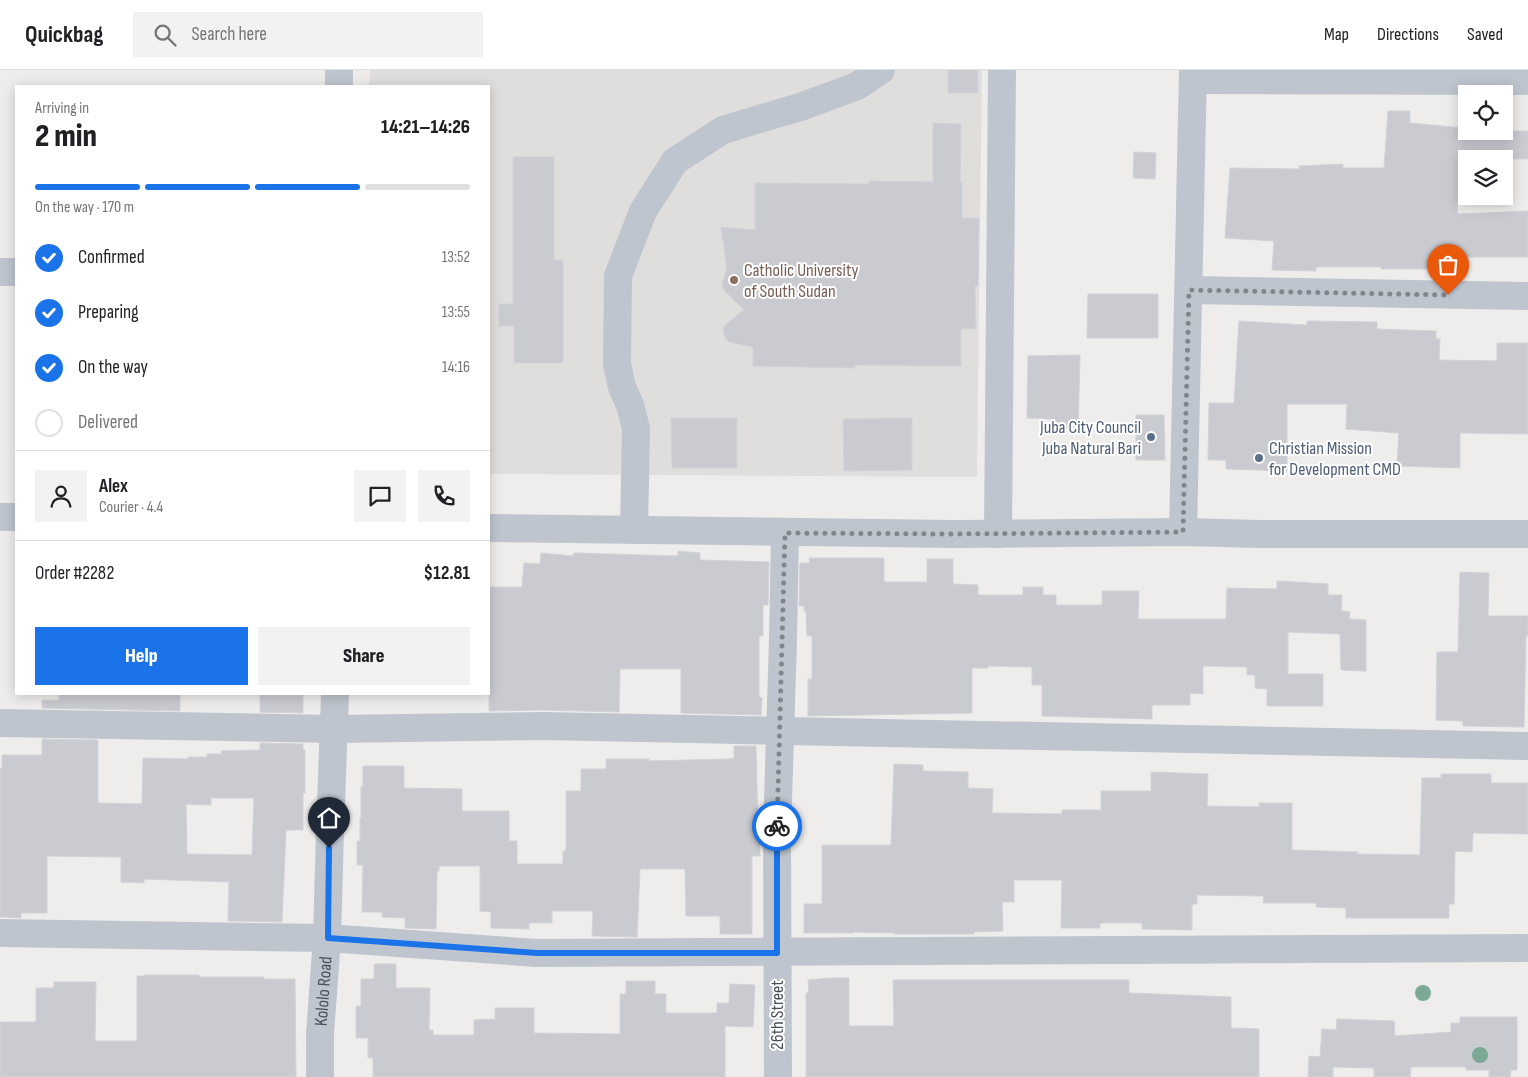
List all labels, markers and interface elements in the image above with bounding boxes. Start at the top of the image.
search box [133,12,483,57]
text: Quickbag [25,20,103,49]
icon: search [151,21,179,49]
text: Search here [191,23,267,46]
text: Map [1324,24,1349,45]
text: Directions [1377,24,1439,45]
text: Saved [1467,24,1503,45]
map controls [1458,85,1513,205]
button: locate [1458,85,1513,140]
text: Arriving in [35,99,89,118]
text: 14:21–14:26 [381,116,470,139]
text: 2 min [35,117,97,156]
button: layers [1458,150,1513,205]
text: On the way · 170 m [35,198,134,217]
icon: check [35,244,63,272]
pin [1427,244,1469,295]
text: Confirmed [78,246,145,269]
text: 13:52 [442,248,470,267]
icon: bag [1434,251,1462,279]
place label: Catholic University of South Sudan [744,260,858,302]
marker: Catholic University of South Sudan [728,274,740,286]
icon: check [35,299,63,327]
text: Preparing [78,301,139,324]
text: 13:55 [442,303,470,322]
icon: check [35,354,63,382]
text: On the way [78,356,148,379]
text: 14:16 [442,358,470,377]
text: Delivered [78,411,138,434]
place label: Juba City Council Juba Natural Bari [1039,417,1141,459]
marker: Juba City Council Juba Natural Bari [1145,431,1157,443]
place label: Christian Mission for Development CMD [1269,438,1401,480]
marker: Christian Mission for Development CMD [1253,452,1265,464]
button: person [35,470,87,522]
button: chat [354,470,406,522]
button: phone [418,470,470,522]
text: Alex [99,475,128,498]
text: Courier · 4.4 [99,498,163,517]
text: Order #2282 [35,562,114,585]
text: $12.81 [424,562,470,585]
button: Help [35,627,248,685]
button: Share [258,627,470,685]
pin [308,797,350,848]
courier [752,801,802,851]
icon: home [315,804,343,832]
icon: bike [763,812,791,840]
street label: Kololo Road [311,956,337,1027]
street label: 26th Street [767,980,788,1050]

